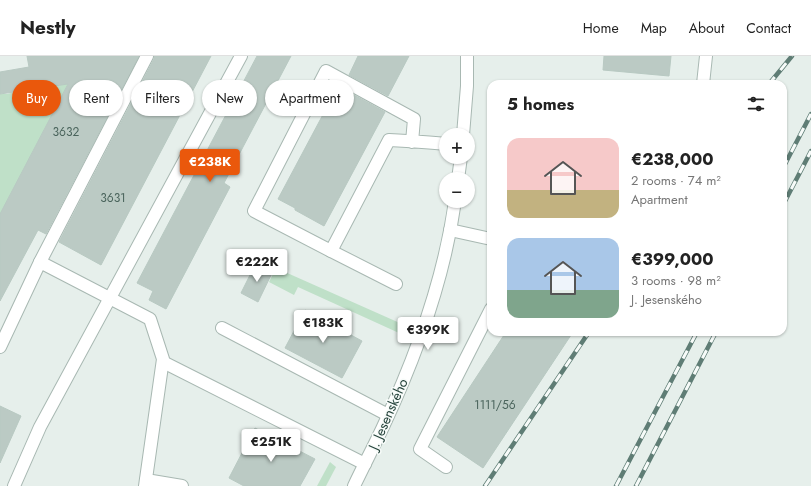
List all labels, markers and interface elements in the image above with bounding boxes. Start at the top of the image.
text: Nestly [20,14,76,41]
text: Home [583,18,619,38]
text: Map [641,18,667,38]
text: About [689,18,724,38]
text: Contact [746,18,791,38]
chip: Buy [12,80,61,116]
chip: Rent [69,80,123,116]
chip: Filters [131,80,194,116]
chip: New [202,80,257,116]
chip: Apartment [265,80,354,116]
text: 5 homes [507,92,574,116]
icon: filters [745,93,767,115]
house number: 3632 [53,123,80,141]
map controls [439,128,475,208]
button: + [439,128,475,164]
text: €238,000 [631,147,714,171]
pin: €238K [182,149,238,183]
text: €238K [189,152,231,171]
icon: home [539,154,587,202]
text: 2 rooms · 74 m² [631,171,721,190]
button: − [439,172,475,208]
house number: 3631 [100,189,126,207]
text: Apartment [631,190,688,209]
text: €399,000 [631,247,714,271]
pin: €222K [229,249,285,283]
text: €222K [235,252,279,271]
icon: home [539,254,587,302]
text: 3 rooms · 98 m² [631,271,721,290]
text: J. Jesenského [631,290,702,309]
pin: €183K [295,310,351,344]
text: €183K [303,313,343,332]
pin: €399K [400,317,456,351]
text: €399K [406,320,450,339]
street label: J. Jesenského [363,375,413,455]
house number: 1111/56 [474,396,516,414]
pin: €251K [243,429,299,463]
text: €251K [250,432,292,451]

